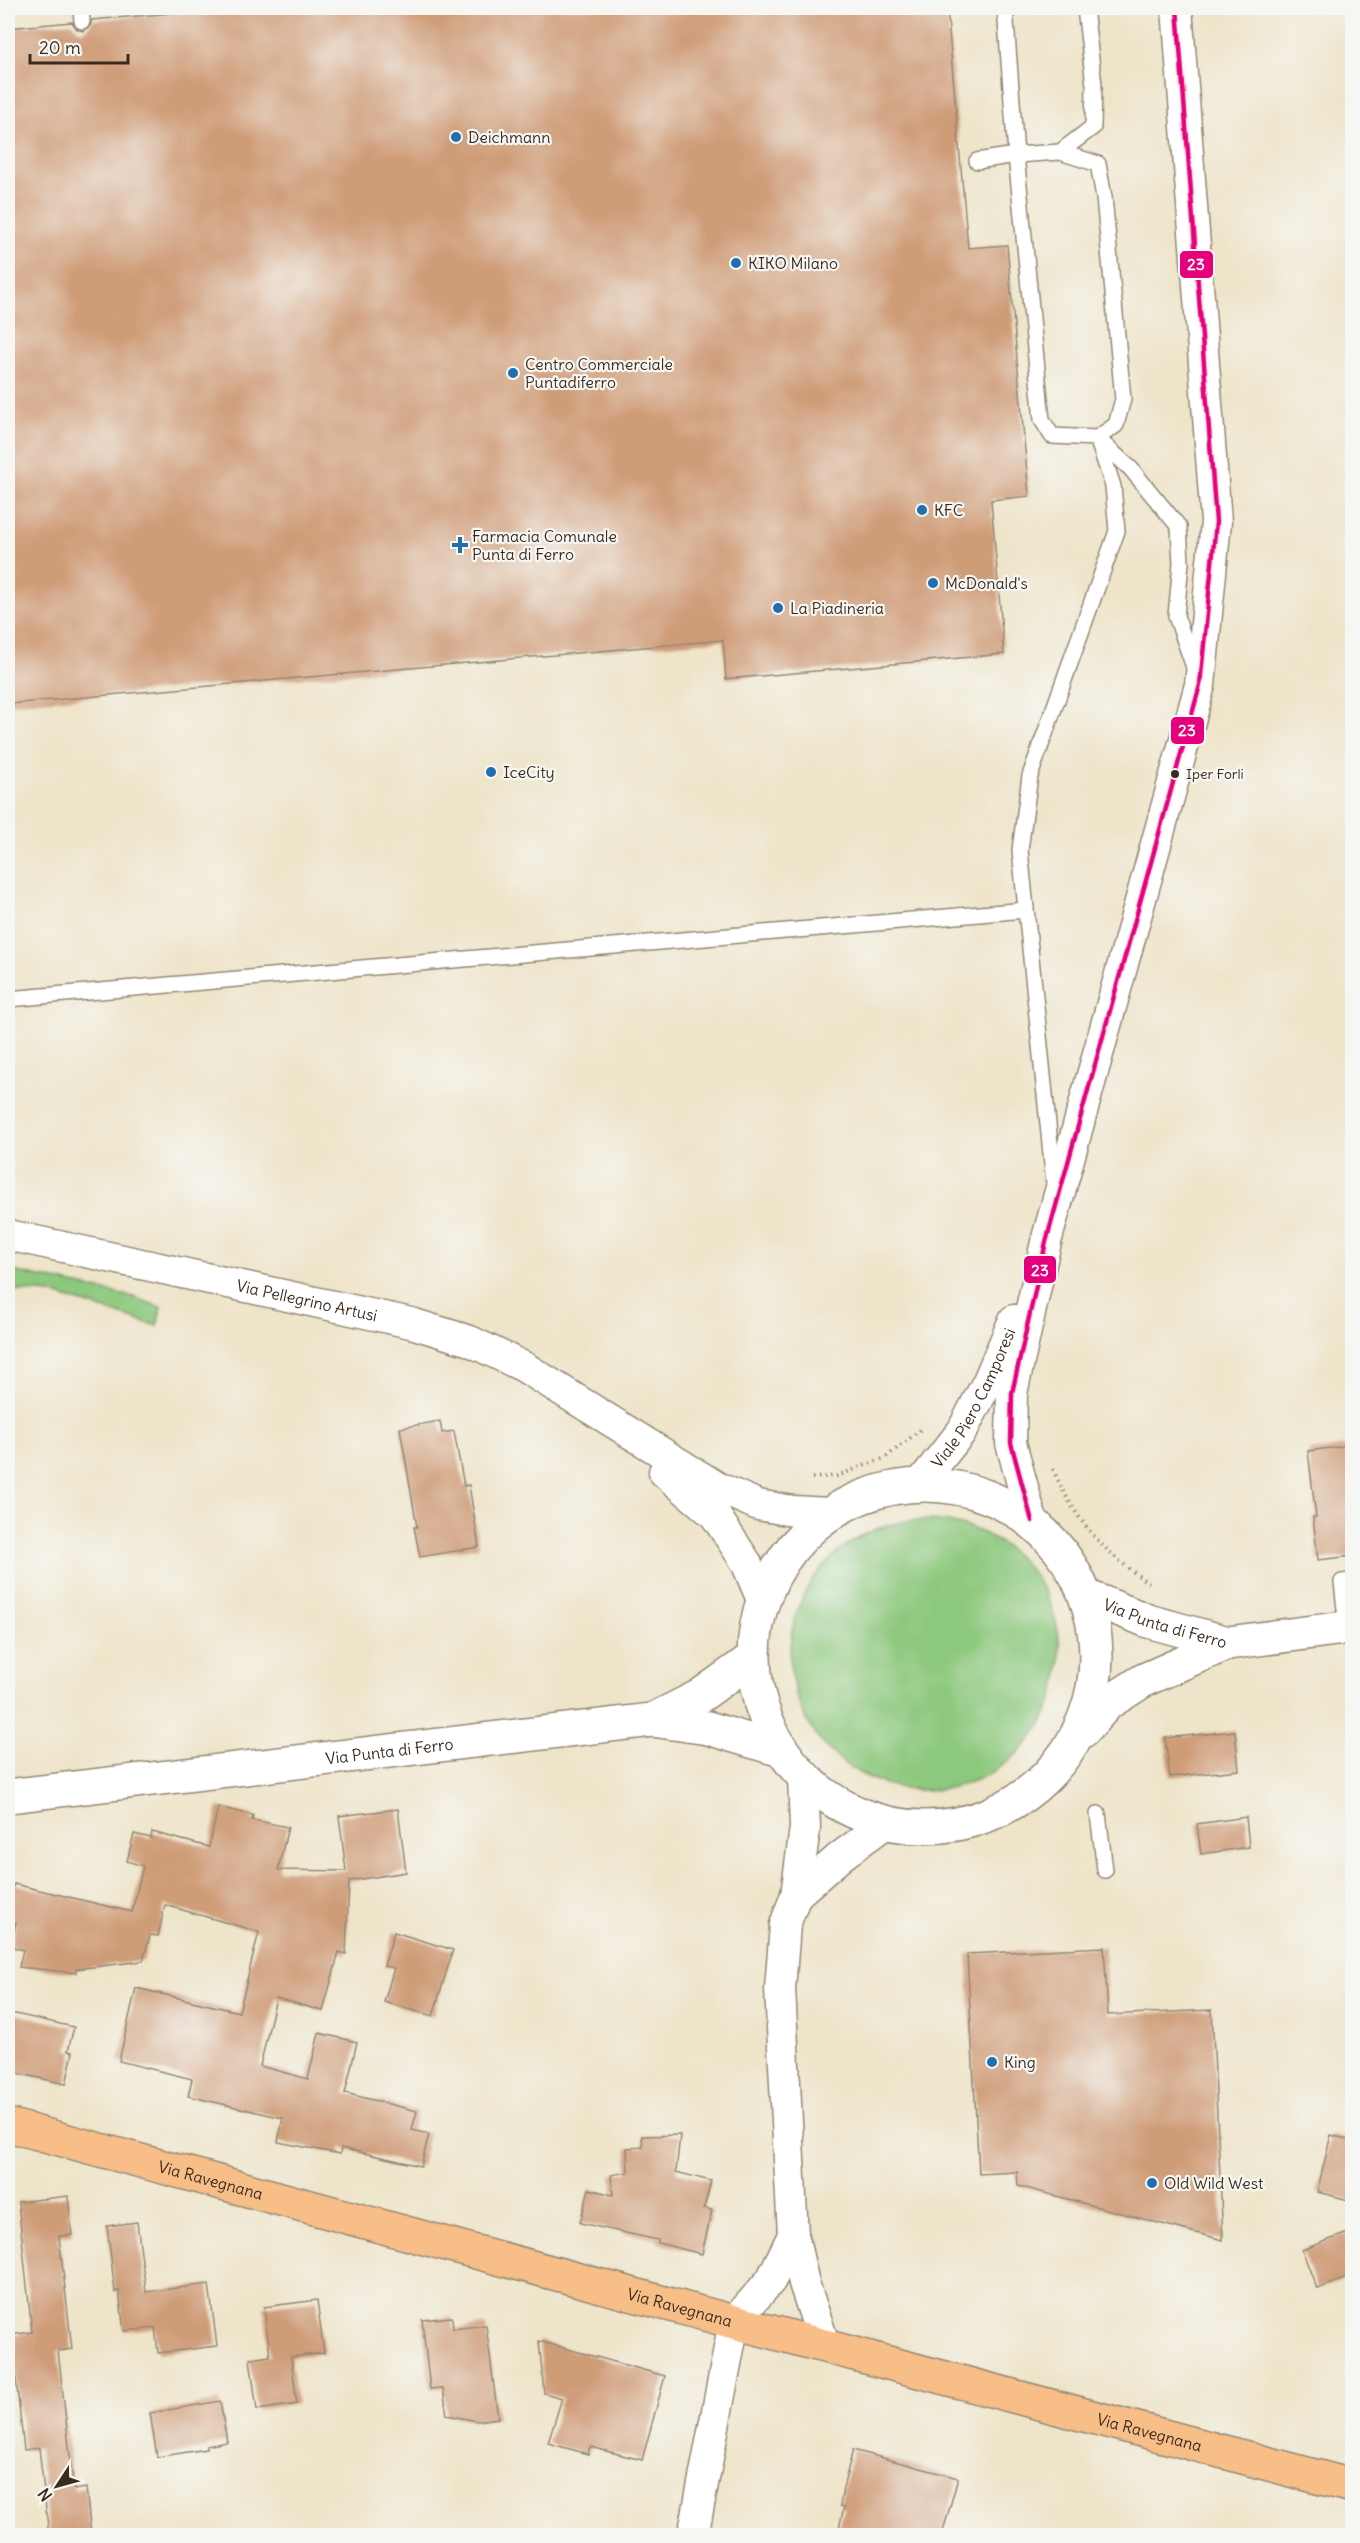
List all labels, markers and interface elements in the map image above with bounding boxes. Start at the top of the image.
scale bar [30,27,128,65]
text: 20 m [39,36,81,59]
place label: Deichmann [468,127,551,147]
marker: Deichmann [449,130,463,144]
line badge: 23 [1179,250,1214,279]
place label: KIKO Milano [748,253,838,273]
text: 23 [1187,254,1205,274]
marker: KIKO Milano [729,256,743,270]
place label: Centro Commerciale Puntadiferro [525,354,673,392]
marker: Centro Commerciale Puntadiferro [506,366,520,380]
place label: KFC [934,500,963,520]
marker: KFC [915,503,929,517]
place label: Farmacia Comunale Punta di Ferro [472,526,617,564]
marker: Farmacia Comunale Punta di Ferro [453,538,467,552]
place label: McDonald's [945,573,1028,593]
marker: McDonald's [926,576,940,590]
place label: La Piadineria [790,598,884,618]
marker: La Piadineria [771,601,785,615]
line badge: 23 [1170,716,1205,745]
text: 23 [1178,720,1196,740]
place label: IceCity [503,762,555,782]
marker: IceCity [484,765,498,779]
place label: Iper Forli [1186,765,1244,783]
marker: Iper Forli [1169,768,1181,780]
line badge: 23 [1023,1255,1057,1284]
text: 23 [1031,1260,1049,1280]
street label: Via Pellegrino Artusi [235,1275,379,1325]
street label: Viale Piero Camporesi [927,1325,1019,1472]
street label: Via Punta di Ferro [1101,1594,1229,1652]
street label: Via Punta di Ferro [324,1734,454,1768]
place label: King [1004,2052,1036,2072]
marker: King [985,2055,999,2069]
street label: Via Ravegnana [156,2156,265,2204]
place label: Old Wild West [1164,2173,1264,2193]
marker: Old Wild West [1145,2176,1159,2190]
street label: Via Ravegnana [625,2283,734,2331]
street label: Via Ravegnana [1095,2409,1204,2456]
north arrow [27,2456,87,2516]
text: N [34,2484,56,2505]

